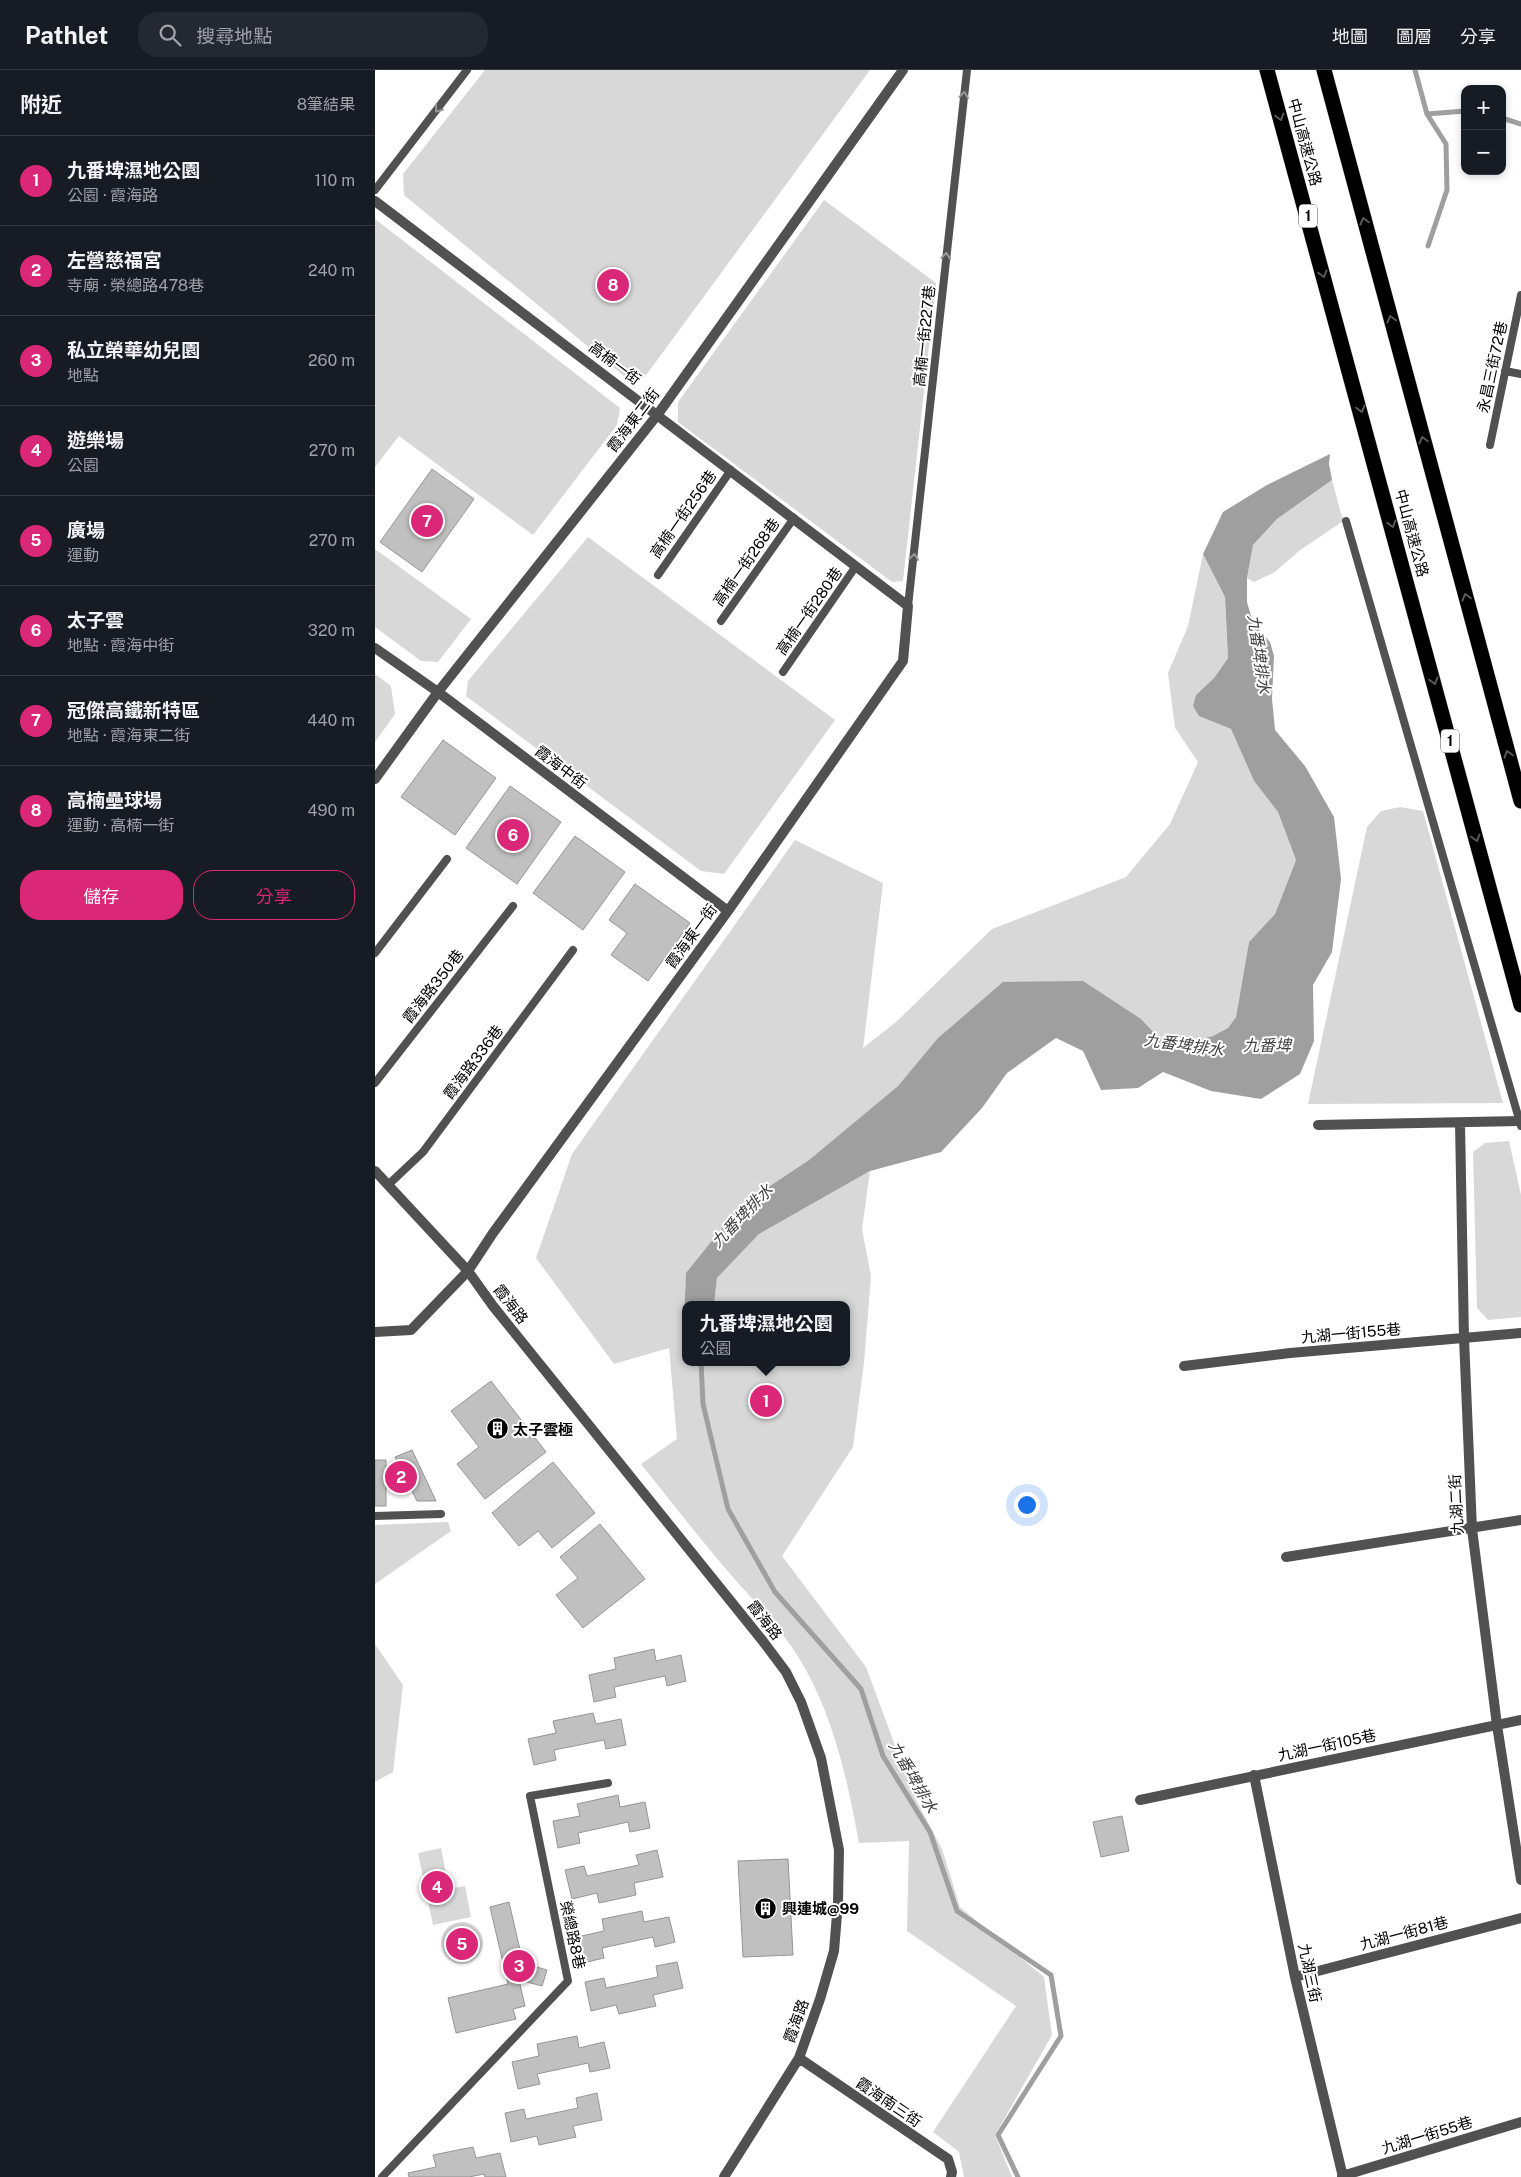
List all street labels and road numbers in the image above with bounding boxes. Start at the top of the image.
street label: 中山高速公路 [1285,96,1325,188]
road number: 1 [1299,204,1317,228]
street label: 高楠一街227巷 [910,284,938,388]
street label: 永昌三街72巷 [1474,320,1510,414]
street label: 高楠一街 [586,338,644,388]
street label: 霞海東二街 [604,385,662,455]
street label: 高楠一街256巷 [647,467,719,561]
street label: 中山高速公路 [1392,487,1432,579]
street label: 高楠一街268巷 [710,515,782,609]
street label: 高楠一街280巷 [773,564,845,658]
road number: 1 [1441,729,1459,752]
street label: 霞海中街 [532,742,590,792]
street label: 霞海東一街 [662,901,720,971]
street label: 霞海路350巷 [399,946,467,1026]
street label: 霞海路336巷 [440,1022,506,1102]
street label: 霞海路 [490,1281,532,1327]
street label: 九湖一街155巷 [1300,1320,1402,1346]
street label: 九湖二街 [1446,1474,1466,1534]
street label: 霞海路 [744,1597,786,1643]
street label: 九湖一街105巷 [1276,1726,1378,1764]
street label: 榮總路8巷 [557,1899,589,1971]
street label: 九湖一街81巷 [1358,1913,1450,1953]
street label: 九湖三街 [1295,1942,1325,2004]
street label: 霞海路 [780,1997,812,2045]
street label: 霞海南三街 [853,2074,925,2130]
street label: 九湖一街55巷 [1379,2113,1475,2157]

